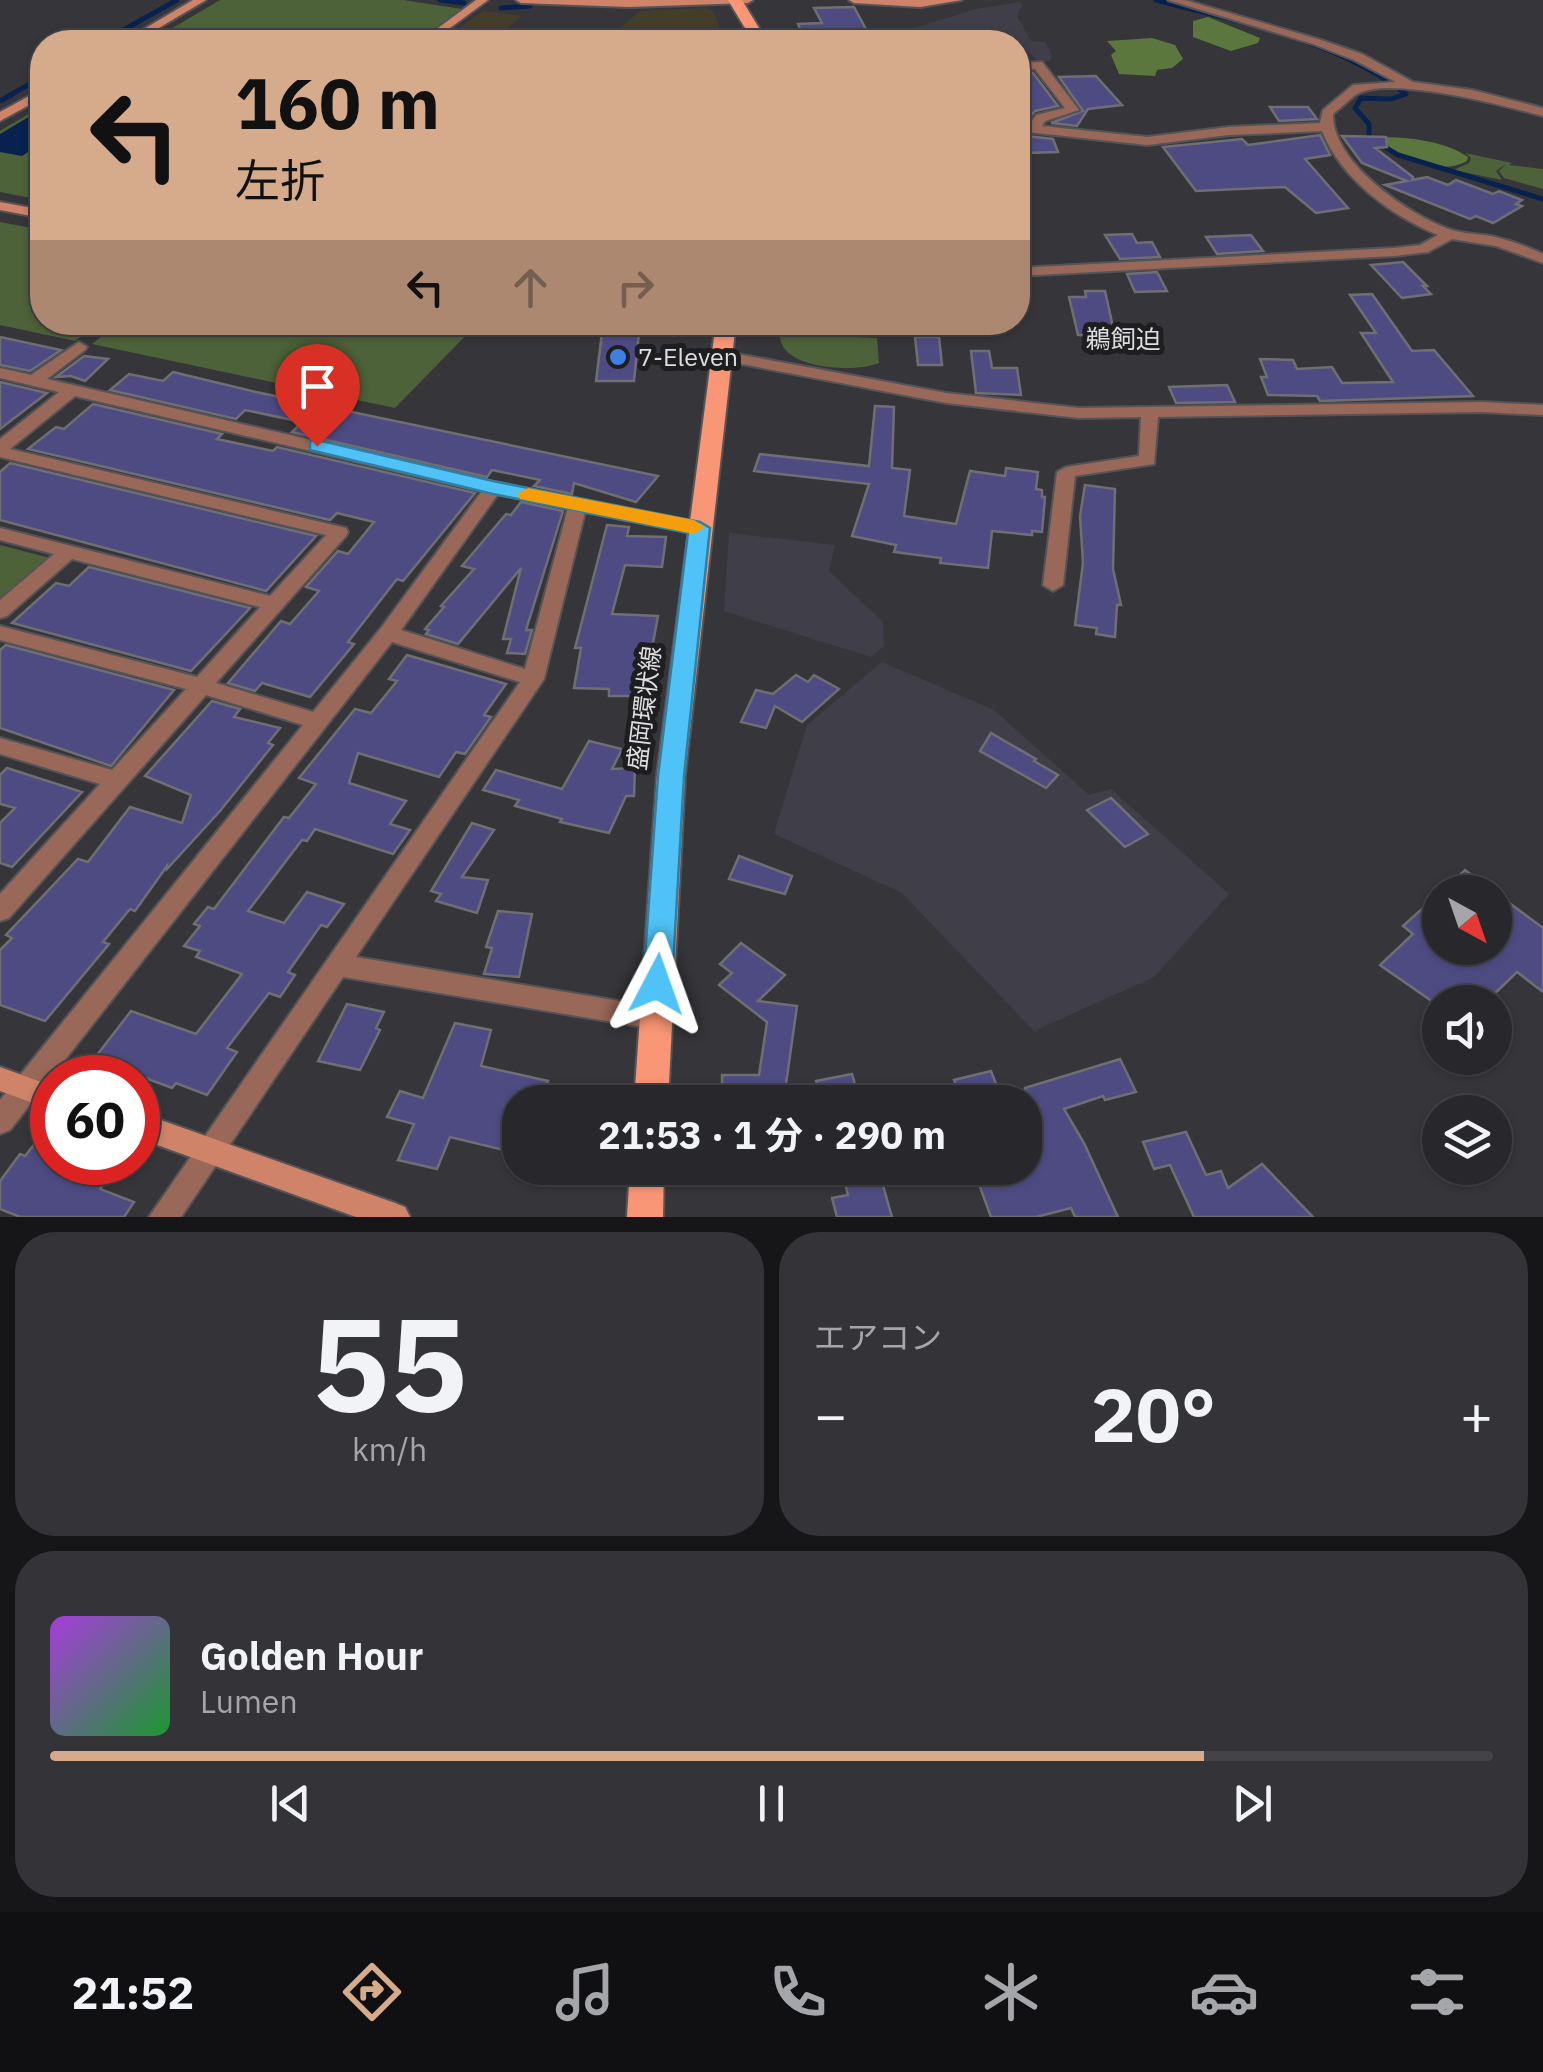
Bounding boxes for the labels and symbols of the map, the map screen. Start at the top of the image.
district label: 鵜飼迫 [1085,322,1161,355]
place label: 7-Eleven [638,340,738,373]
pin [275,344,360,447]
marker: 7-Eleven [607,346,629,368]
street label: 盛岡環状線 [620,644,667,772]
north arrow [1422,875,1512,965]
position arrow [605,932,709,1036]
speed limit sign: 60 [30,1055,160,1185]

